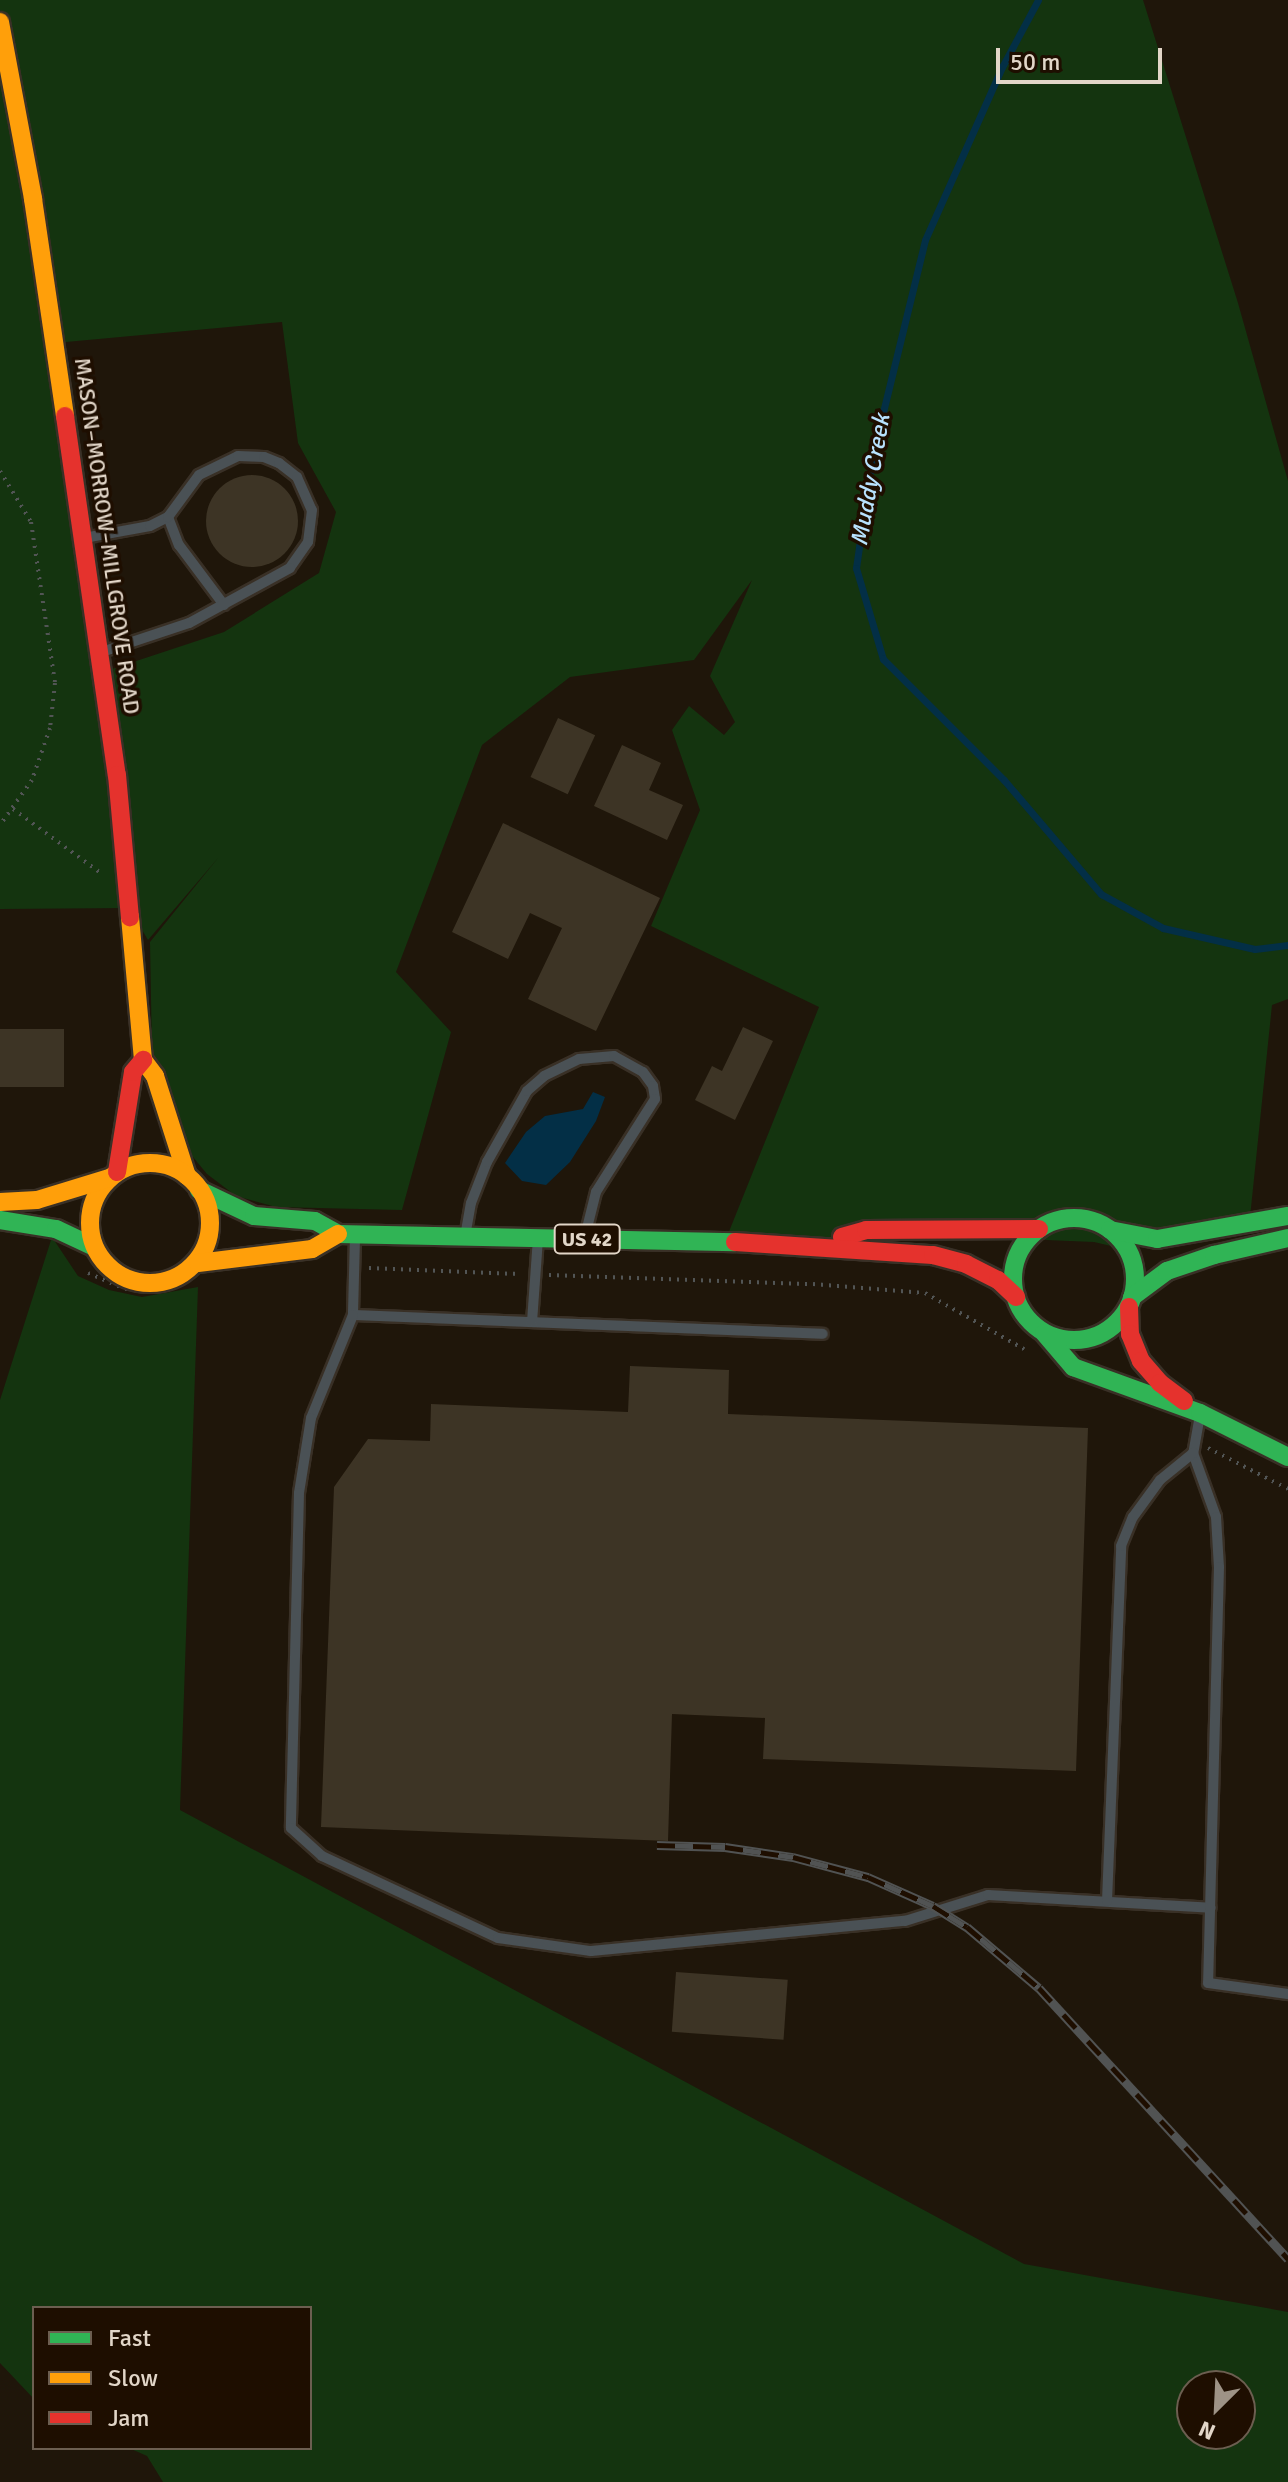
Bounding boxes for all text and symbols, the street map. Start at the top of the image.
scale bar [1000,32,1166,82]
text: 50 m [1010,47,1060,77]
street label: MASON–MORROW–MILLGROVE ROAD [69,356,145,716]
water label: Muddy Creek [845,412,897,548]
road number: US 42 [553,1223,621,1255]
legend [32,2306,312,2450]
text: Fast [108,2323,151,2353]
text: Slow [108,2363,158,2393]
north arrow [1176,2370,1256,2450]
text: Jam [108,2403,149,2433]
text: N [1194,2415,1219,2446]

